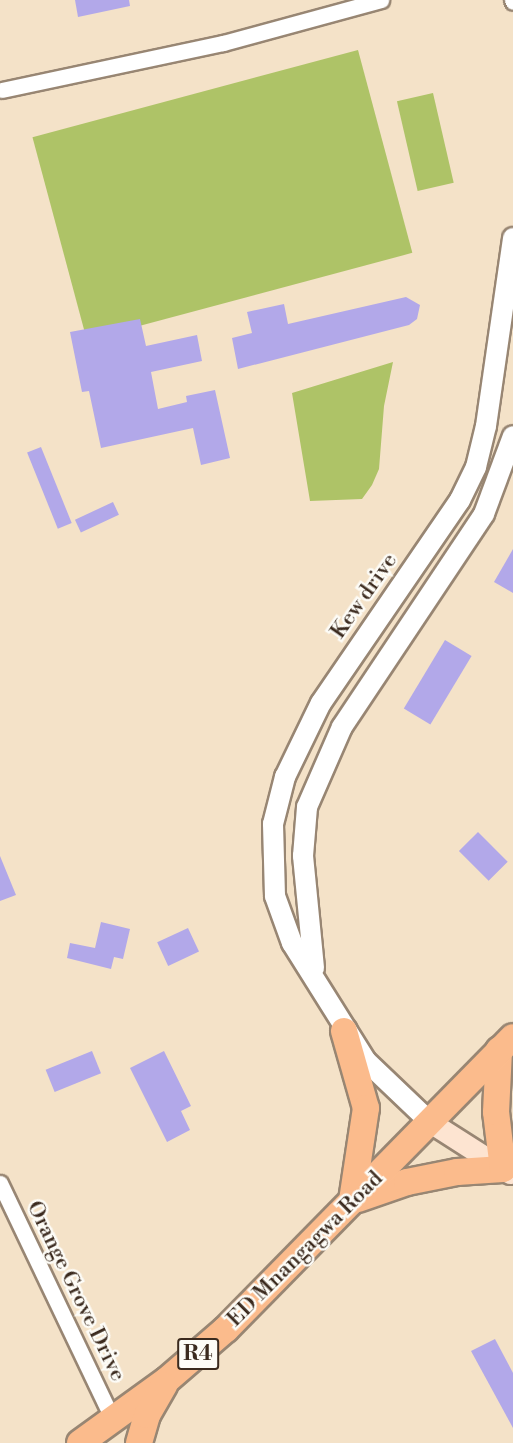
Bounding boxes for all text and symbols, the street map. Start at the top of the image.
street label: Kew drive [325,548,403,644]
street label: ED Mnangagwa Road [222,1166,388,1332]
street label: Orange Grove Drive [21,1197,131,1385]
road number: R4 [177,1336,219,1372]

